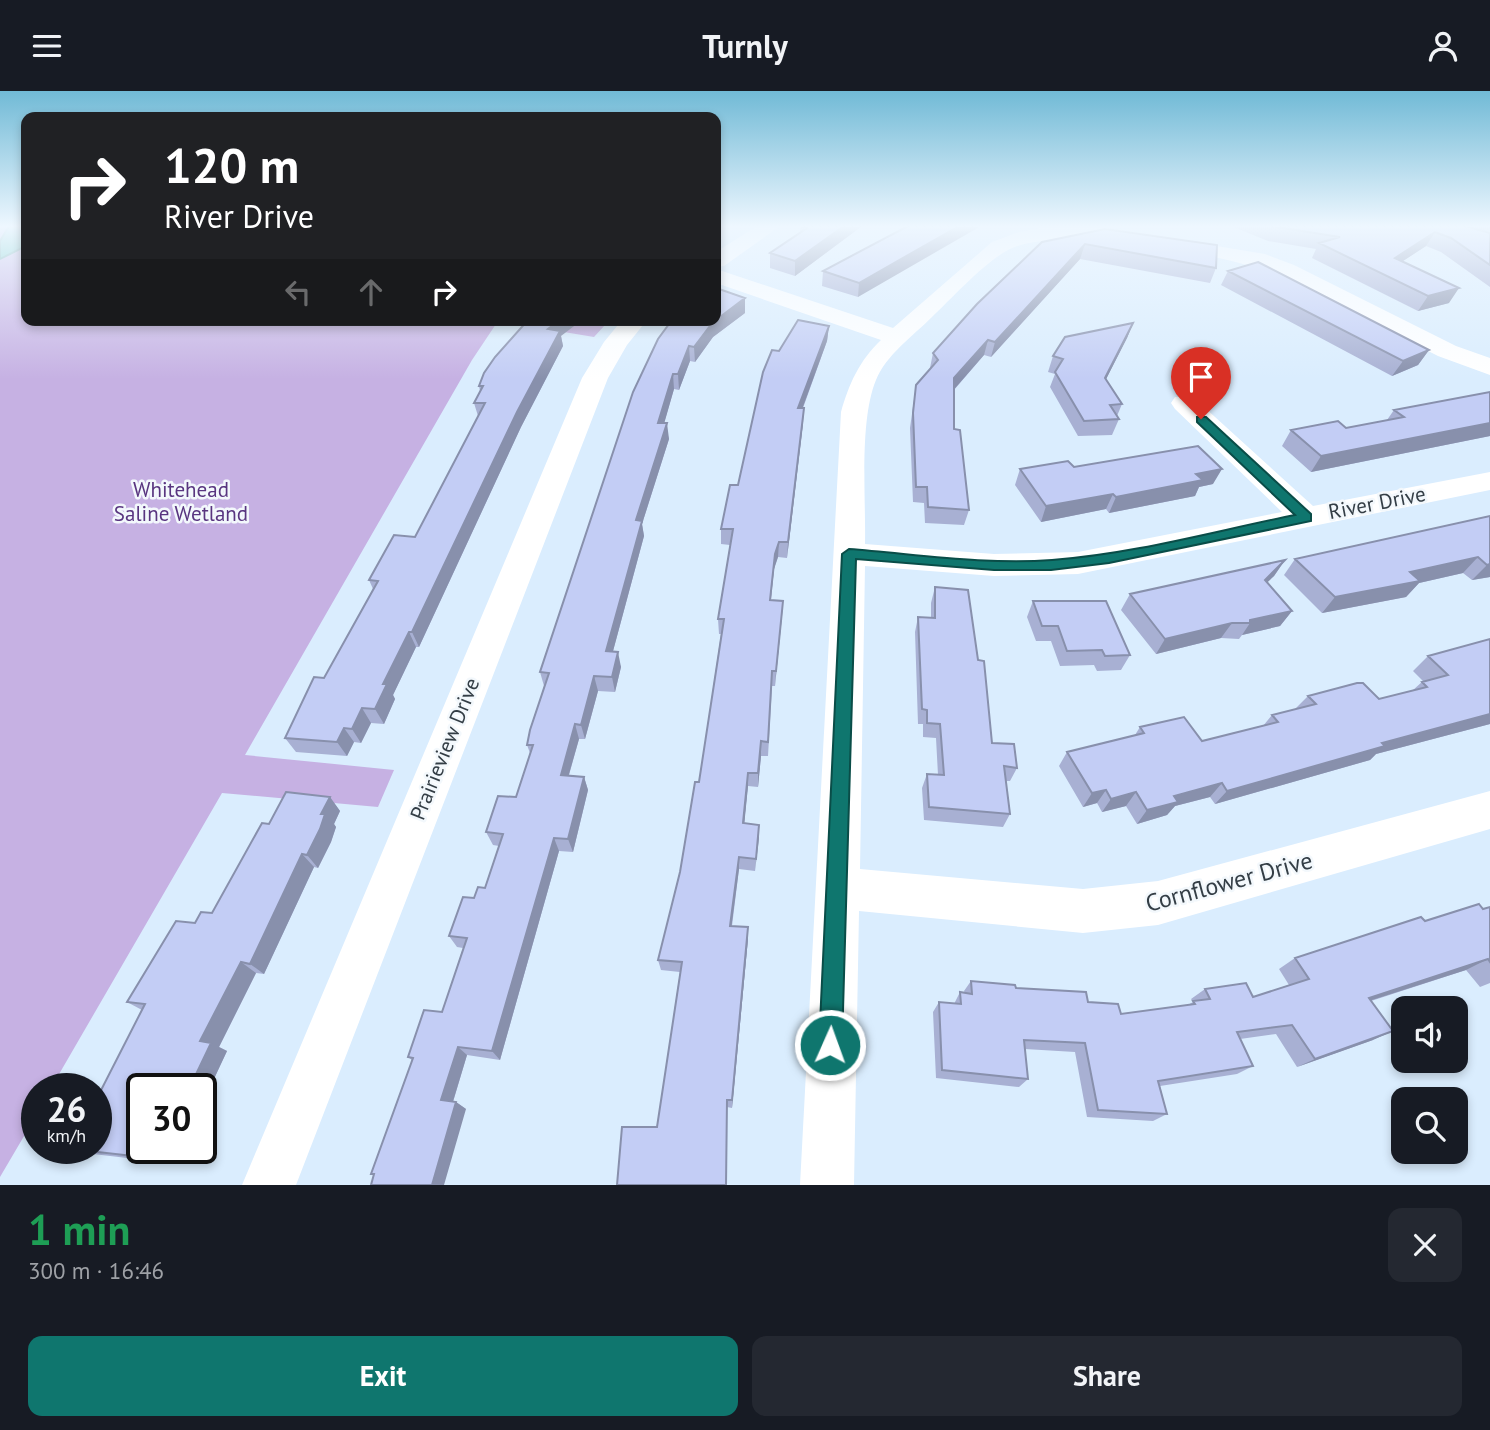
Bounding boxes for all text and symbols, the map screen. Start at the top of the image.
text: Turnly [702,25,788,67]
icon: menu [28,27,66,65]
icon: person [1424,27,1462,65]
text: 120 m [164,133,299,197]
icon: right [49,140,140,231]
text: River Drive [164,195,314,237]
icon: left [279,273,317,311]
icon: ahead [352,273,390,311]
icon: right [425,273,463,311]
pin [1171,347,1231,419]
icon: arrive [1182,358,1220,396]
park label: Whitehead Saline Wetland [114,476,248,527]
street label: River Drive [1326,480,1428,525]
street label: Prairieview Drive [404,674,485,824]
street label: Cornflower Drive [1142,844,1316,919]
map controls [1391,996,1468,1164]
button: sound [1391,996,1468,1073]
position arrow [793,1008,867,1082]
speed limit sign: 30 [126,1073,217,1164]
text: 26 [47,1086,86,1132]
button: search [1391,1087,1468,1164]
text: km/h [47,1124,86,1147]
text: 1 min [28,1202,130,1257]
button: close [1388,1208,1462,1282]
text: 300 m · 16:46 [28,1256,164,1285]
button: Exit [28,1336,738,1416]
button: Share [752,1336,1462,1416]

